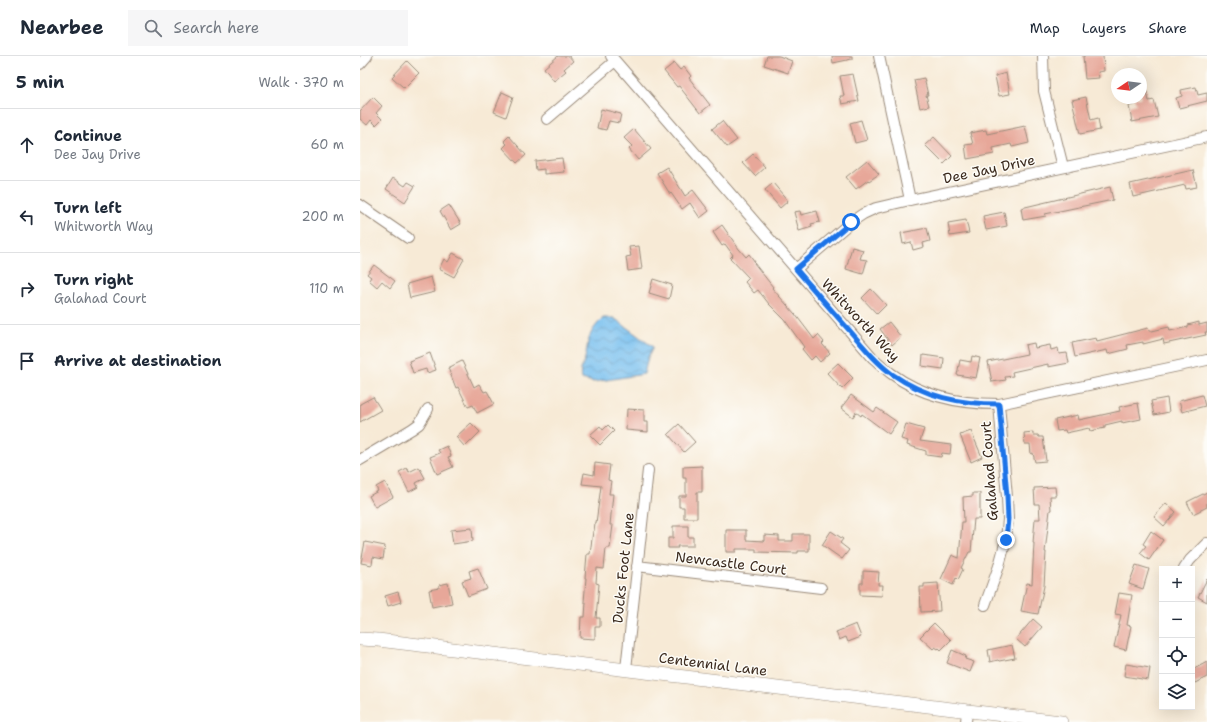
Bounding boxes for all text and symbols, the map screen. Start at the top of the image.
search box [128,10,408,46]
text: Nearbee [20,15,104,40]
icon: search [142,17,164,39]
text: Search here [174,18,259,38]
text: Map [1030,19,1060,37]
text: Layers [1082,19,1126,37]
text: Share [1148,19,1187,37]
north arrow [1111,68,1147,104]
text: 5 min [16,71,64,93]
text: Walk · 370 m [259,74,344,91]
text: Continue [54,126,122,146]
icon: ahead [16,134,38,156]
text: 60 m [311,136,344,153]
text: Dee Jay Drive [54,146,141,163]
street label: Dee Jay Drive [941,150,1037,188]
text: Turn left [54,198,122,218]
icon: left [16,206,38,228]
text: 200 m [302,208,344,225]
route start [842,213,860,231]
text: Whitworth Way [54,218,153,235]
text: Turn right [54,270,134,290]
street label: Whitworth Way [818,275,904,365]
icon: right [16,278,38,300]
text: 110 m [309,280,344,297]
text: Galahad Court [54,290,147,307]
icon: arrive [16,350,38,372]
text: Arrive at destination [54,351,222,371]
street label: Galahad Court [977,421,1001,521]
street label: Ducks Foot Lane [608,512,638,624]
route end [997,531,1015,549]
street label: Newcastle Court [674,547,788,579]
map controls [1159,566,1195,710]
button: + [1159,566,1195,602]
button: − [1159,602,1195,638]
button: locate [1159,638,1195,674]
street label: Centennial Lane [658,648,768,680]
button: layers [1159,674,1195,710]

